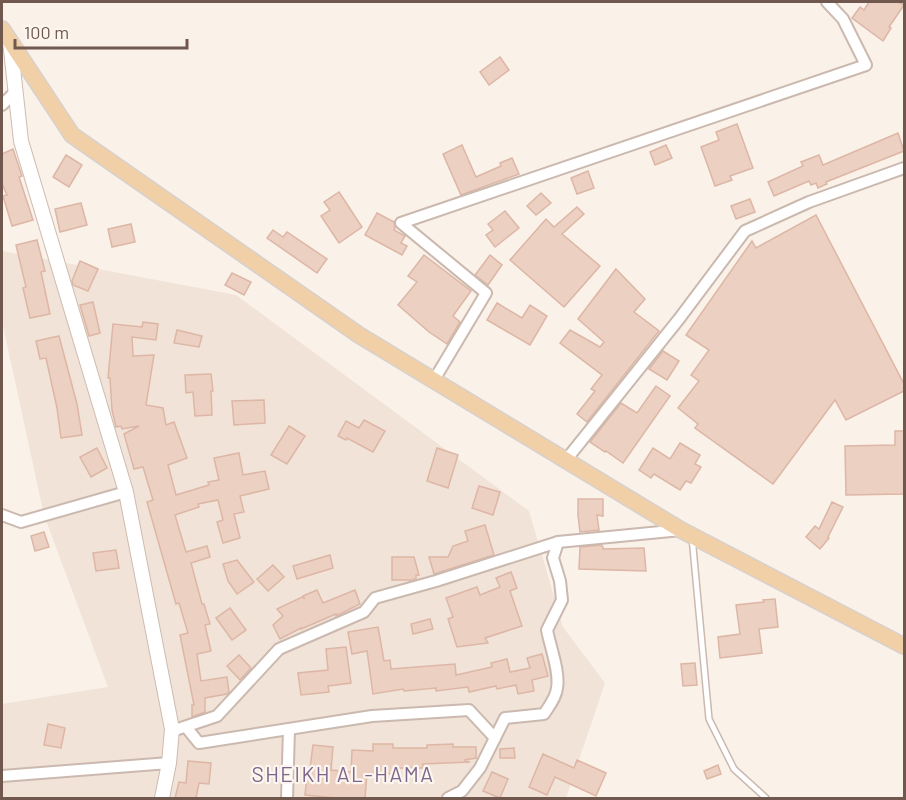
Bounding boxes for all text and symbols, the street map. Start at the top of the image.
scale bar [15,12,188,50]
text: 100 m [24,21,69,43]
district label: SHEIKH AL-HAMA [251,761,435,786]

